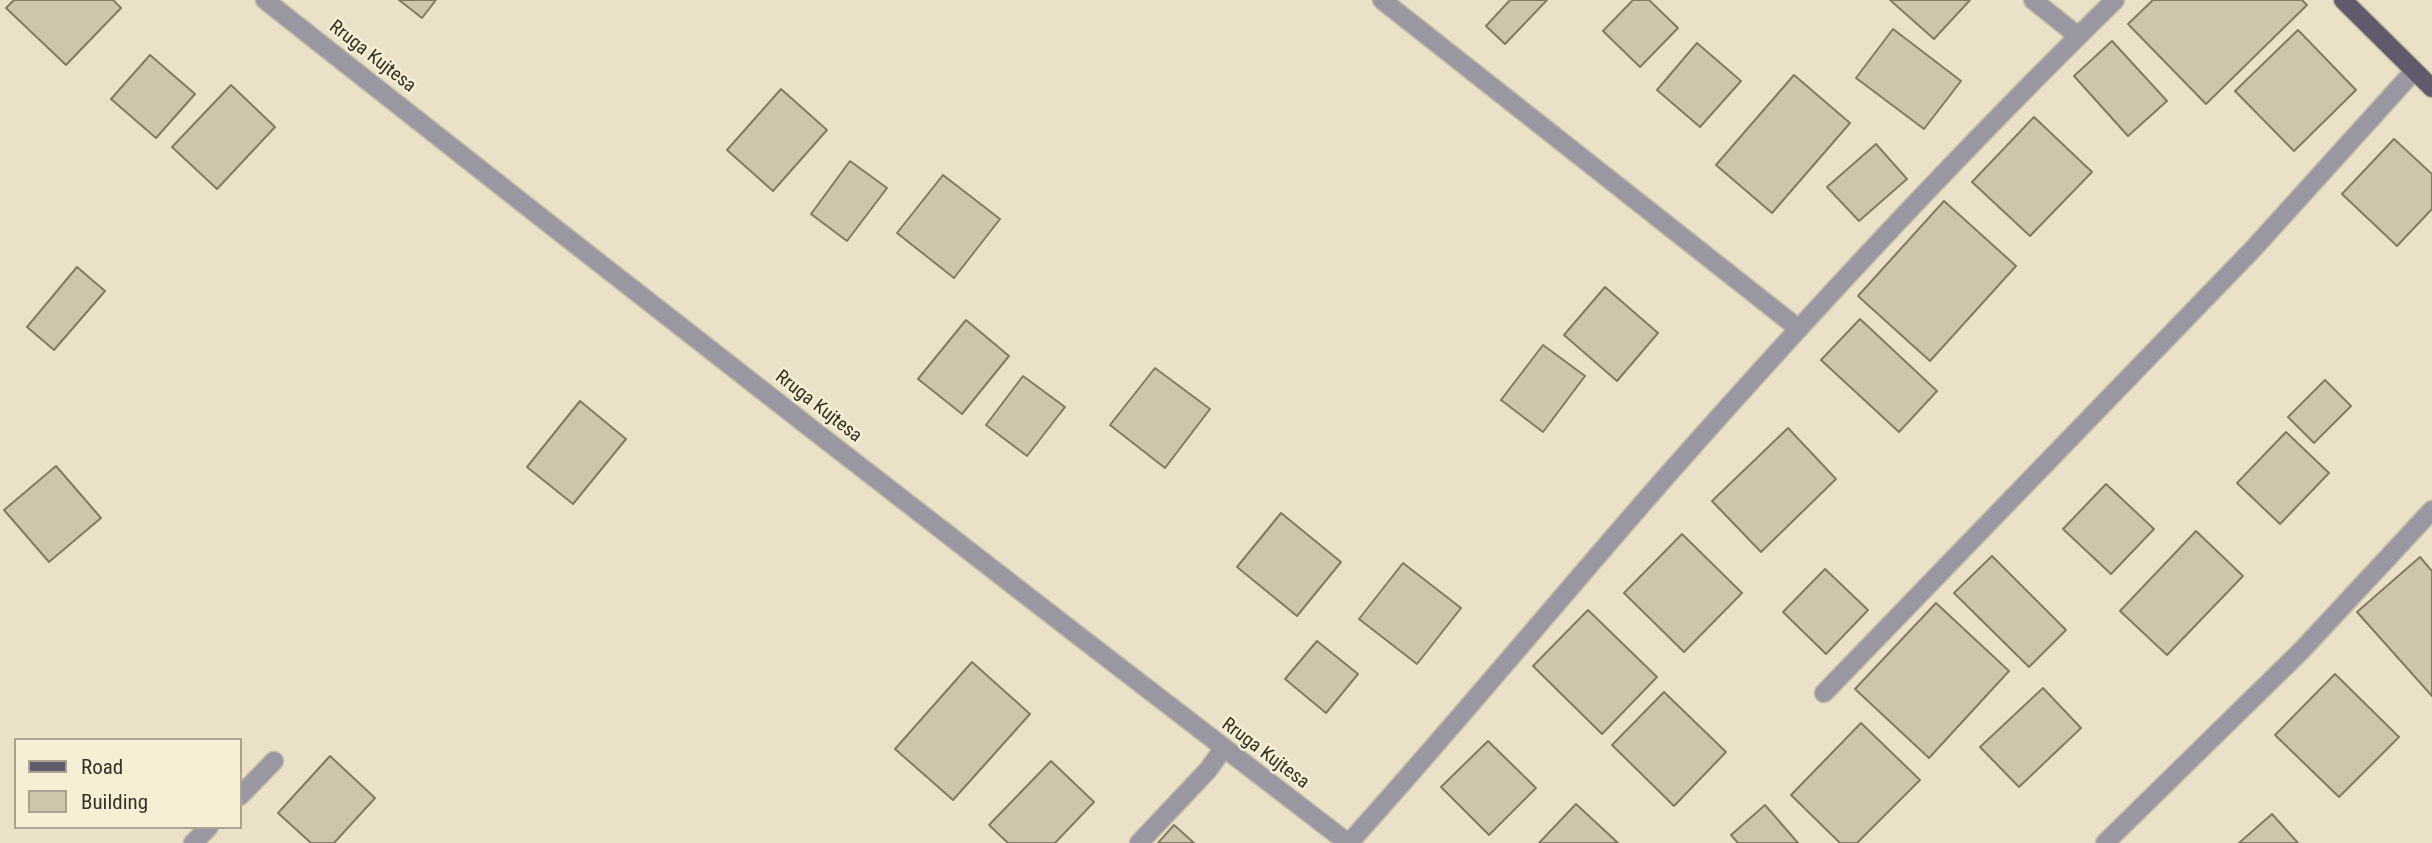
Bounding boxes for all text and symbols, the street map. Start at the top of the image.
street label: Rruga Kujtesa [324,16,420,98]
street label: Rruga Kujtesa [770,366,866,448]
street label: Rruga Kujtesa [1217,714,1313,794]
legend [14,738,242,829]
text: Road [81,755,123,779]
text: Building [81,790,148,814]

